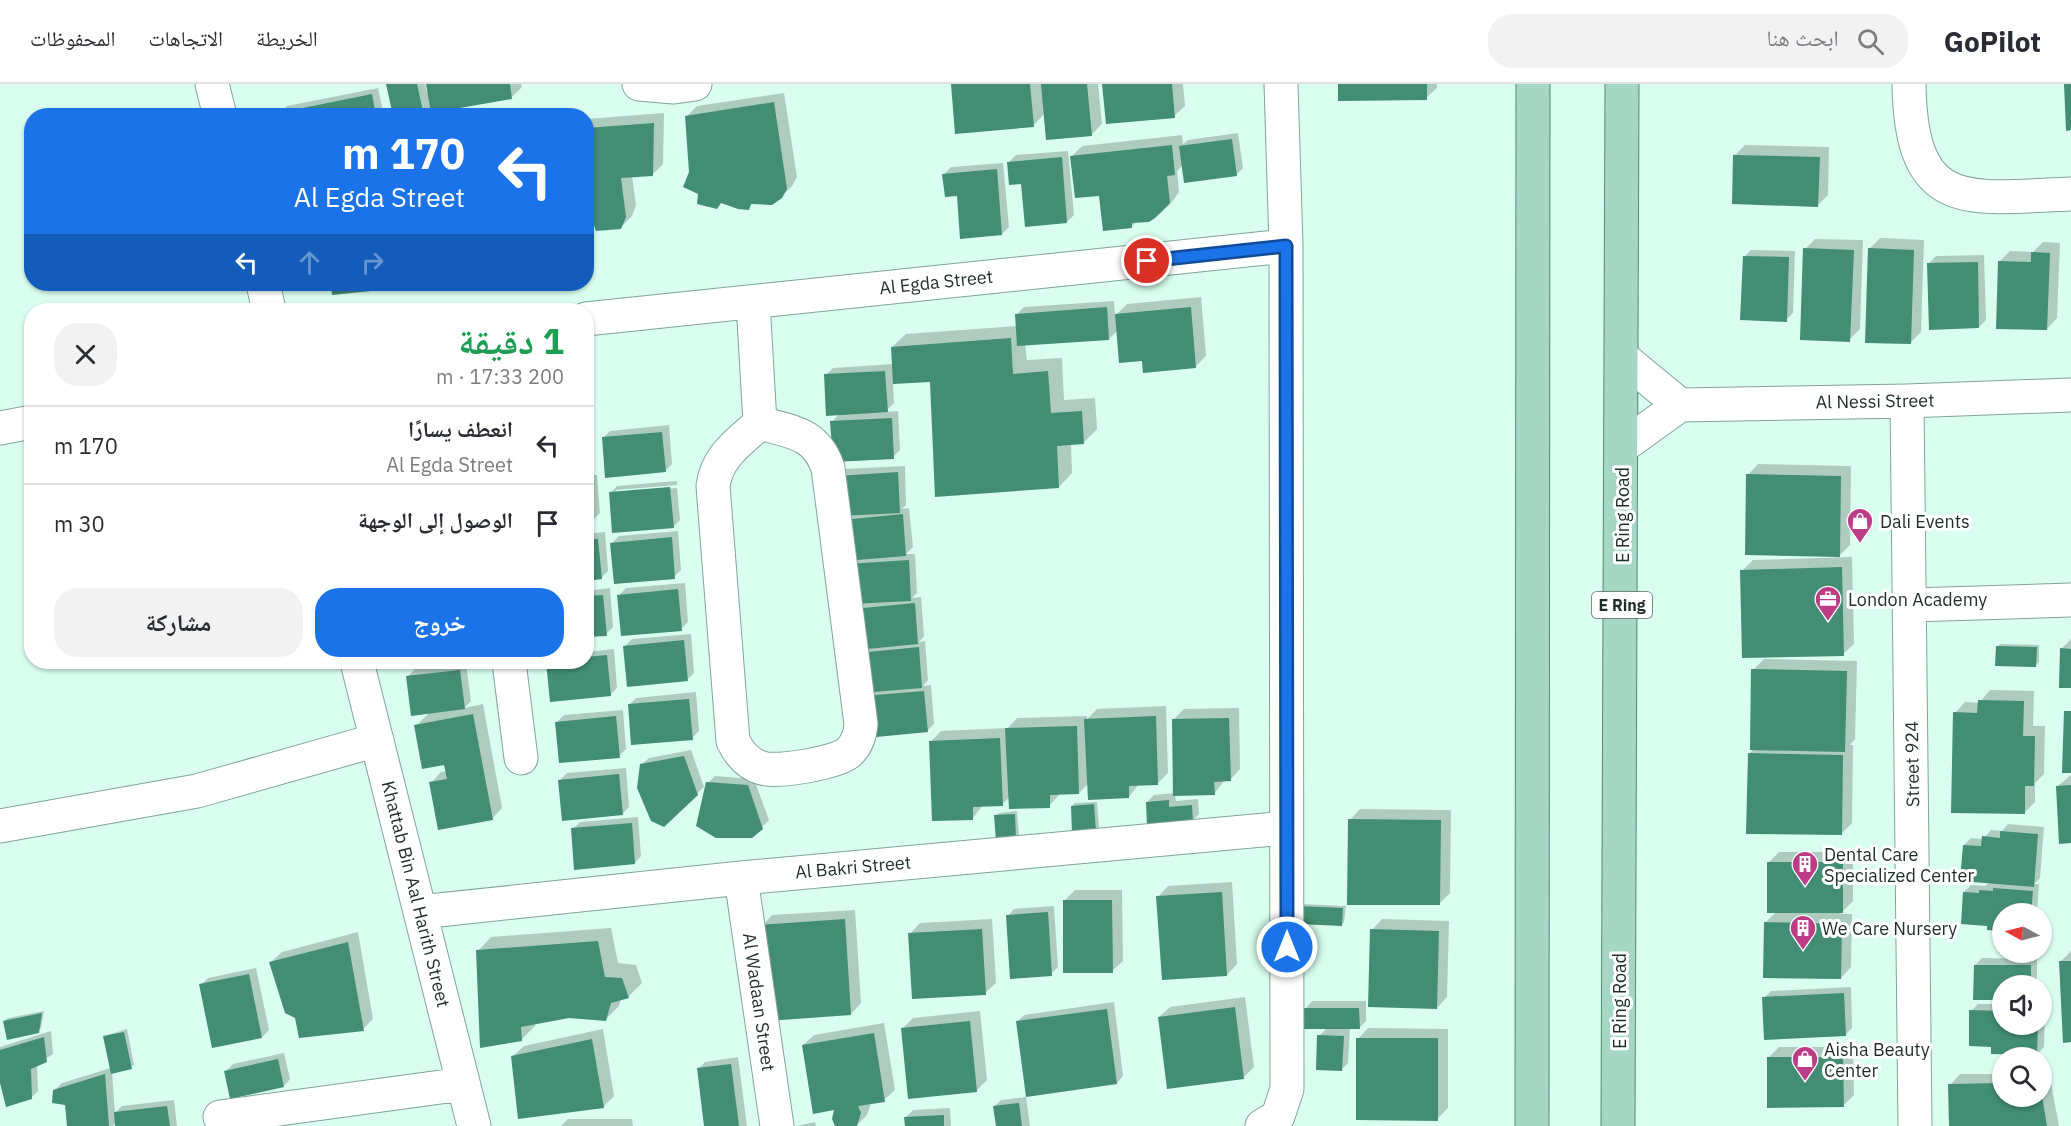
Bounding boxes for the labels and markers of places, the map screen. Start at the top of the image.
pin [1121,235,1172,286]
shop icon: Dali Events [1845,506,1875,544]
place label: Dali Events [1880,510,1970,533]
office icon: London Academy [1813,584,1843,622]
place label: London Academy [1848,588,1987,611]
place label: Dental Care Specialized Center [1824,843,1974,887]
building icon: Dental Care Specialized Center [1790,849,1820,887]
building icon: We Care Nursery [1788,913,1818,951]
place label: We Care Nursery [1822,917,1957,940]
place label: Aisha Beauty Center [1824,1038,1930,1082]
shop icon: Aisha Beauty Center [1790,1044,1820,1082]

